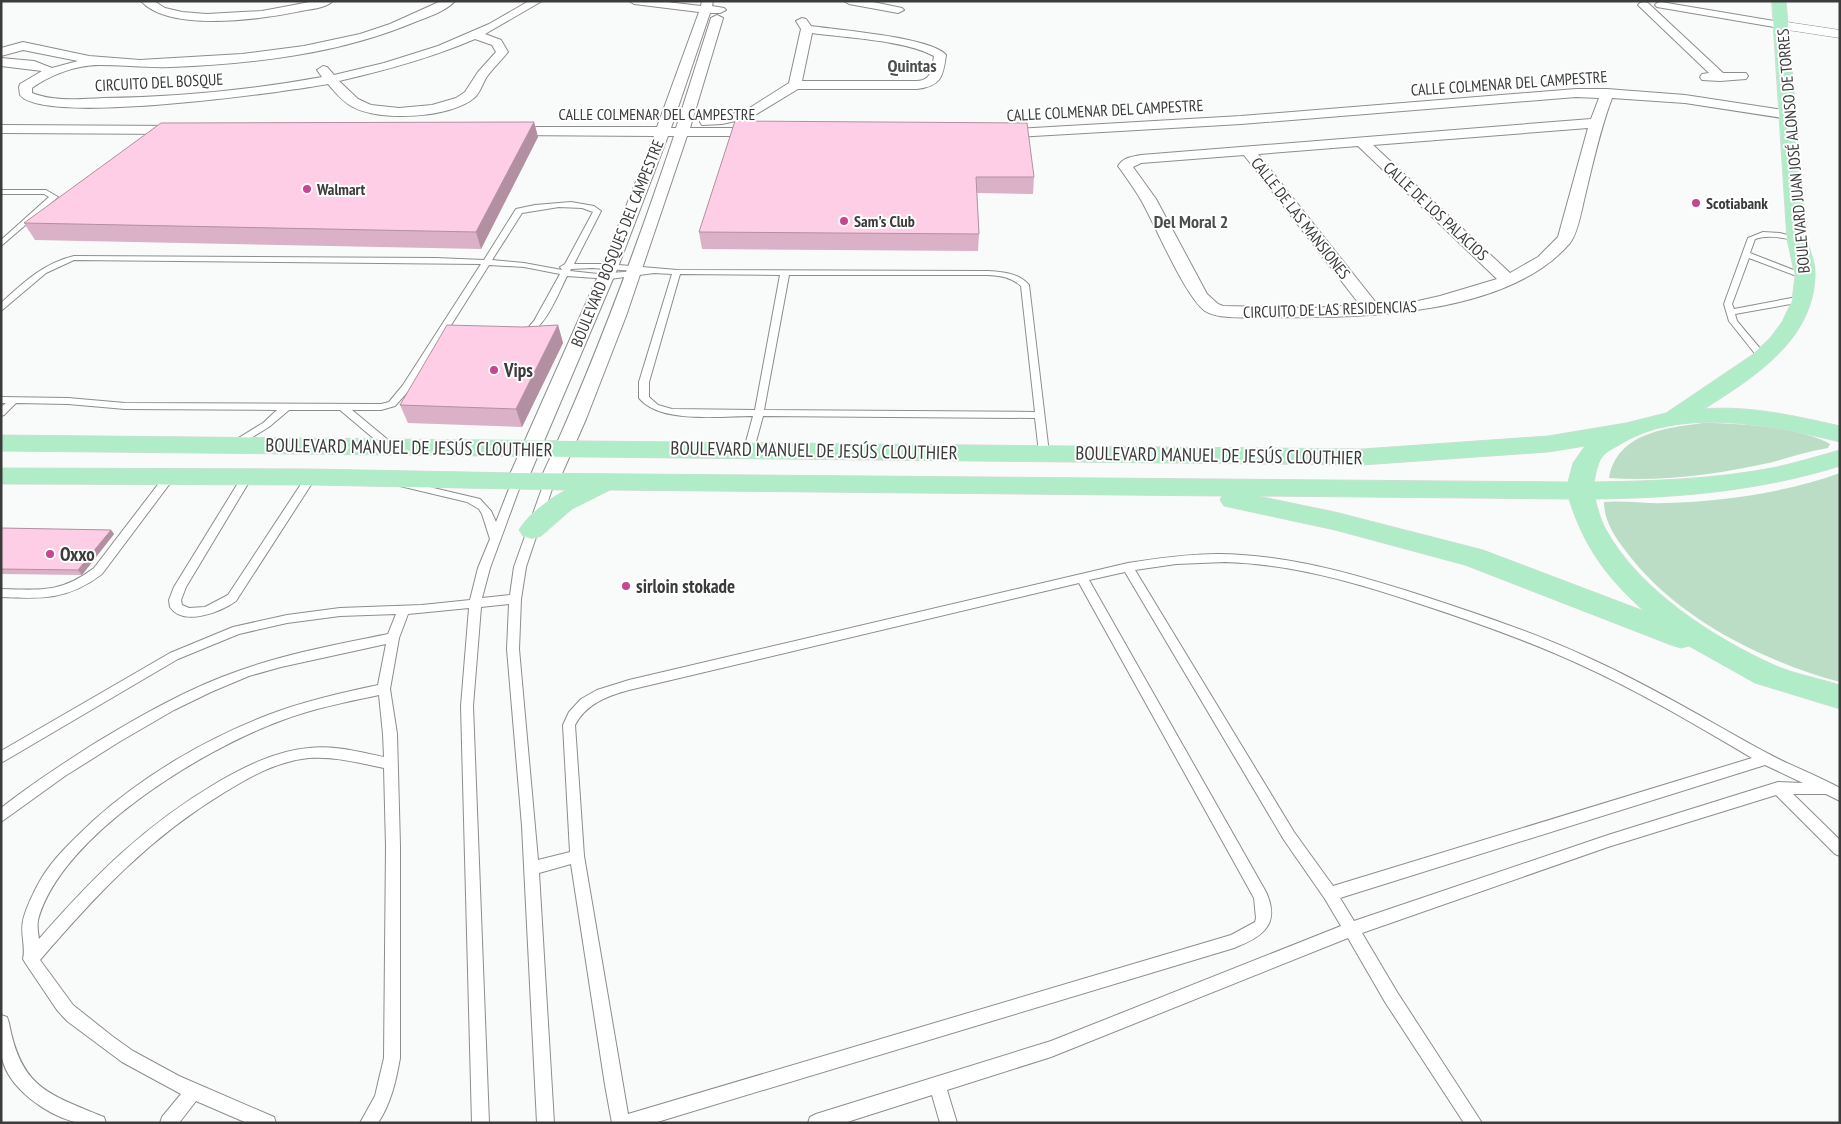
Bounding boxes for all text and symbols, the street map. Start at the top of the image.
street label: BOULEVARD JUAN JOSÉ ALONSO DE TORRES [1772,28,1814,274]
district label: Quintas [887,54,937,77]
street label: CALLE COLMENAR DEL CAMPESTRE [1410,66,1608,100]
street label: CIRCUITO DEL BOSQUE [94,69,224,95]
street label: CALLE COLMENAR DEL CAMPESTRE [1006,95,1204,125]
street label: CALLE COLMENAR DEL CAMPESTRE [559,104,756,124]
street label: BOULEVARD BOSQUES DEL CAMPESTRE [566,136,668,349]
street label: CALLE DE LAS MANSIONES [1247,153,1355,283]
street label: CALLE DE LOS PALACIOS [1379,157,1493,265]
place label: Walmart [316,179,366,199]
marker: Walmart [301,183,313,195]
place label: Scotiabank [1706,193,1768,213]
marker: Scotiabank [1690,197,1702,209]
district label: Del Moral 2 [1154,210,1228,233]
place label: Sam's Club [854,211,915,231]
marker: Sam's Club [838,215,850,227]
street label: CIRCUITO DE LAS RESIDENCIAS [1243,296,1417,322]
place label: Vips [503,358,533,382]
marker: Vips [488,364,500,376]
street label: BOULEVARD MANUEL DE JESÚS CLOUTHIER [265,432,553,462]
street label: BOULEVARD MANUEL DE JESÚS CLOUTHIER [670,435,958,465]
street label: BOULEVARD MANUEL DE JESÚS CLOUTHIER [1075,440,1363,470]
place label: Oxxo [60,542,95,566]
marker: Oxxo [44,548,56,560]
place label: sirloin stokade [636,574,735,598]
marker: sirloin stokade [620,580,632,592]

